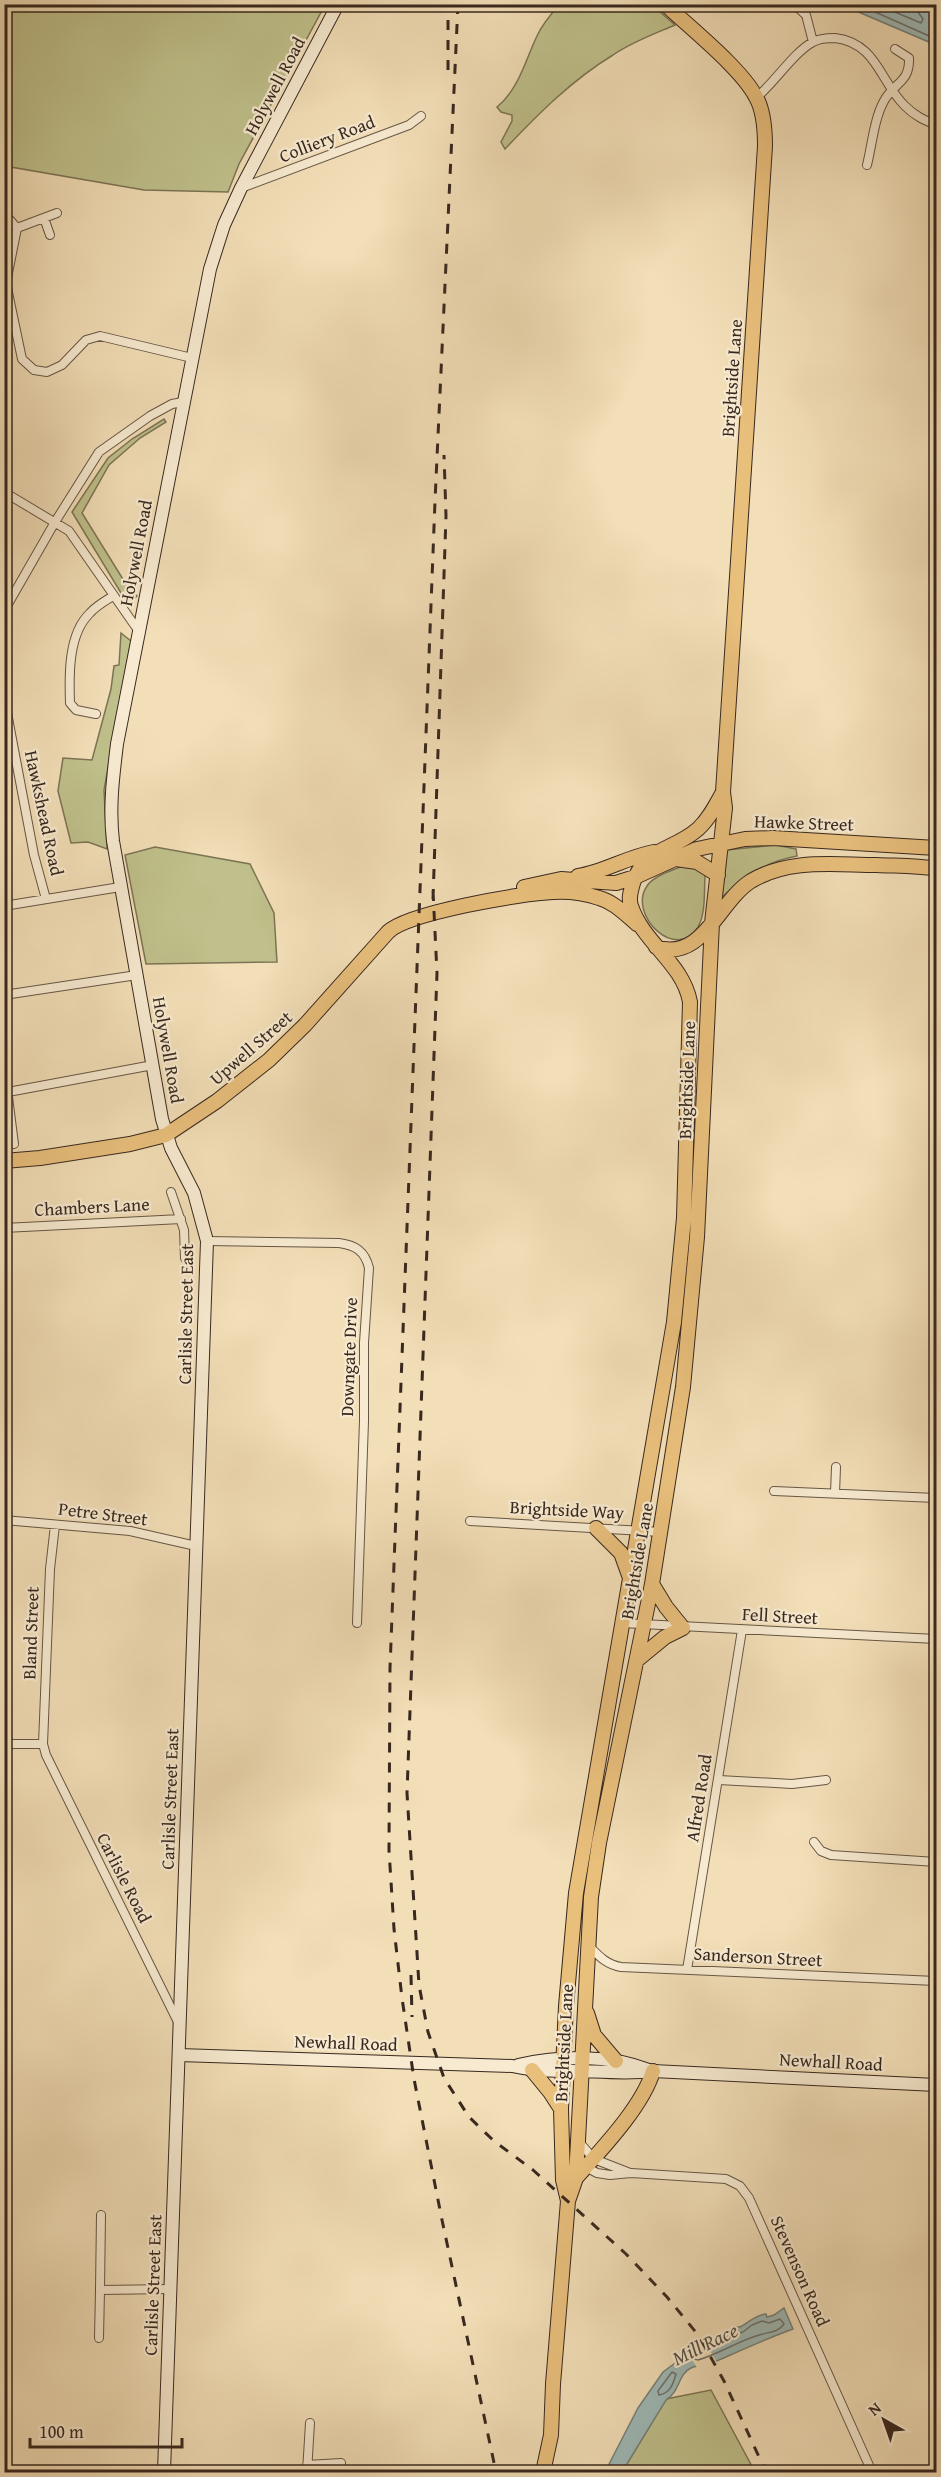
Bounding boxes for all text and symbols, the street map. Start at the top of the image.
street label: Holywell Road [237,32,312,140]
street label: Colliery Road [275,108,379,169]
street label: Brightside Lane [714,318,749,438]
street label: Holywell Road [112,497,159,608]
street label: Hawkshead Road [18,748,71,878]
street label: Hawke Street [754,807,855,838]
street label: Holywell Road [146,995,191,1106]
street label: Upwell Street [203,1004,299,1091]
street label: Brightside Lane [671,1020,702,1139]
street label: Chambers Lane [34,1190,150,1223]
street label: Carlisle Street East [171,1243,200,1385]
street label: Downgate Drive [333,1297,364,1417]
street label: Brightside Way [509,1493,625,1526]
street label: Petre Street [57,1495,150,1532]
street label: Brightside Lane [613,1500,660,1621]
street label: Bland Street [15,1585,46,1680]
street label: Fell Street [741,1600,819,1631]
street label: Carlisle Street East [154,1727,185,1870]
street label: Alfred Road [678,1752,719,1844]
street label: Carlisle Road [90,1828,159,1928]
street label: Sanderson Street [693,1940,824,1973]
street label: Brightside Lane [547,1983,580,2103]
street label: Newhall Road [294,2027,399,2058]
street label: Newhall Road [779,2045,884,2078]
street label: Stevenson Road [764,2211,837,2331]
street label: Carlisle Street East [137,2213,168,2356]
water label: Mill Race [667,2315,743,2372]
north arrow [854,2390,914,2450]
text: N [863,2396,886,2421]
scale bar [30,2411,182,2449]
text: 100 m [39,2418,84,2445]

